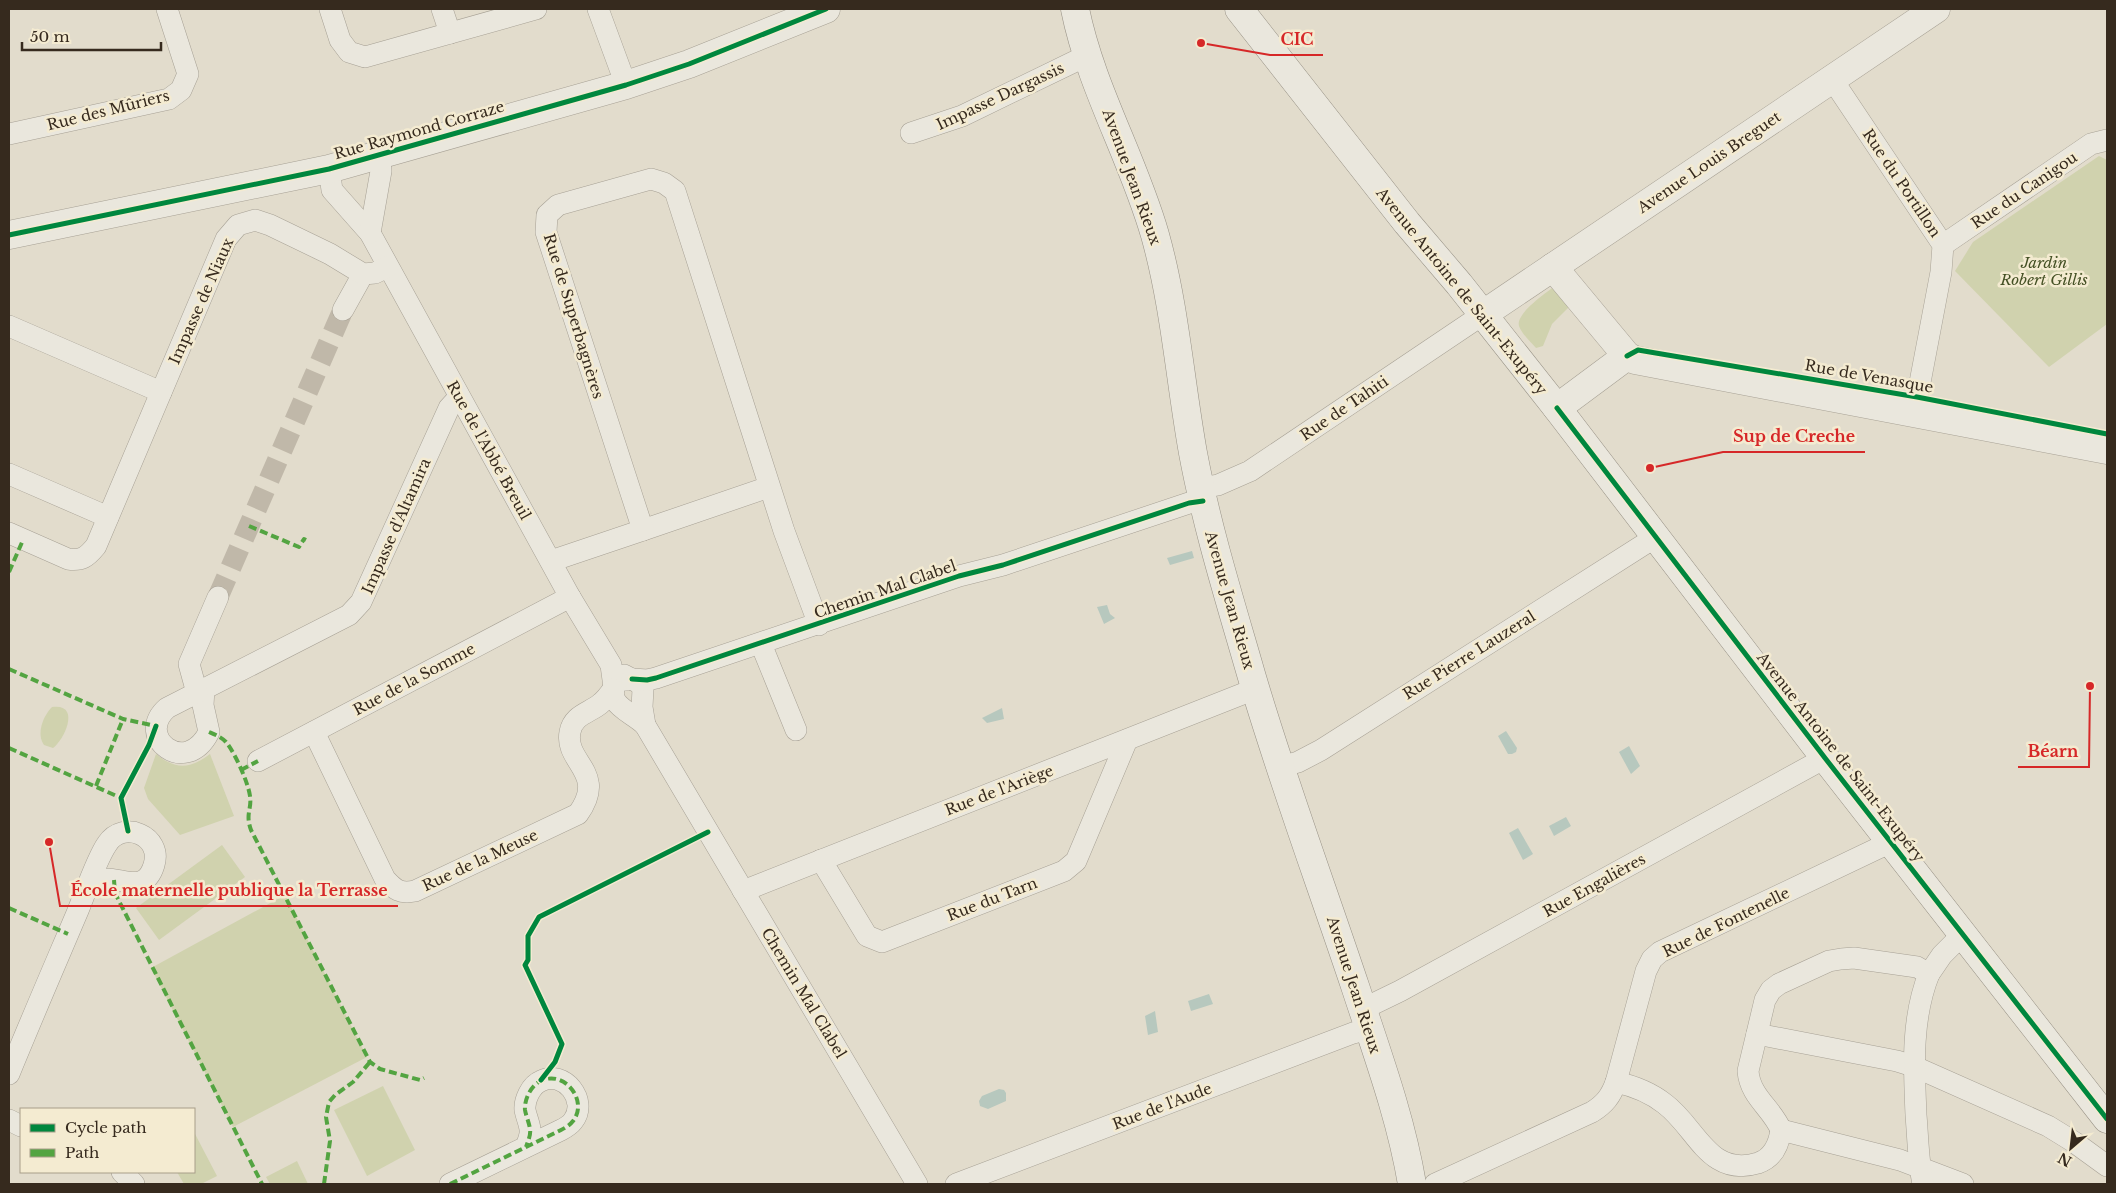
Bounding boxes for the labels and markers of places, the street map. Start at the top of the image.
callout: CIC [1270,24,1323,55]
callout: Sup de Creche [1723,421,1865,452]
callout: Béarn [2018,736,2089,767]
callout: École maternelle publique la Terrasse [60,875,398,906]

